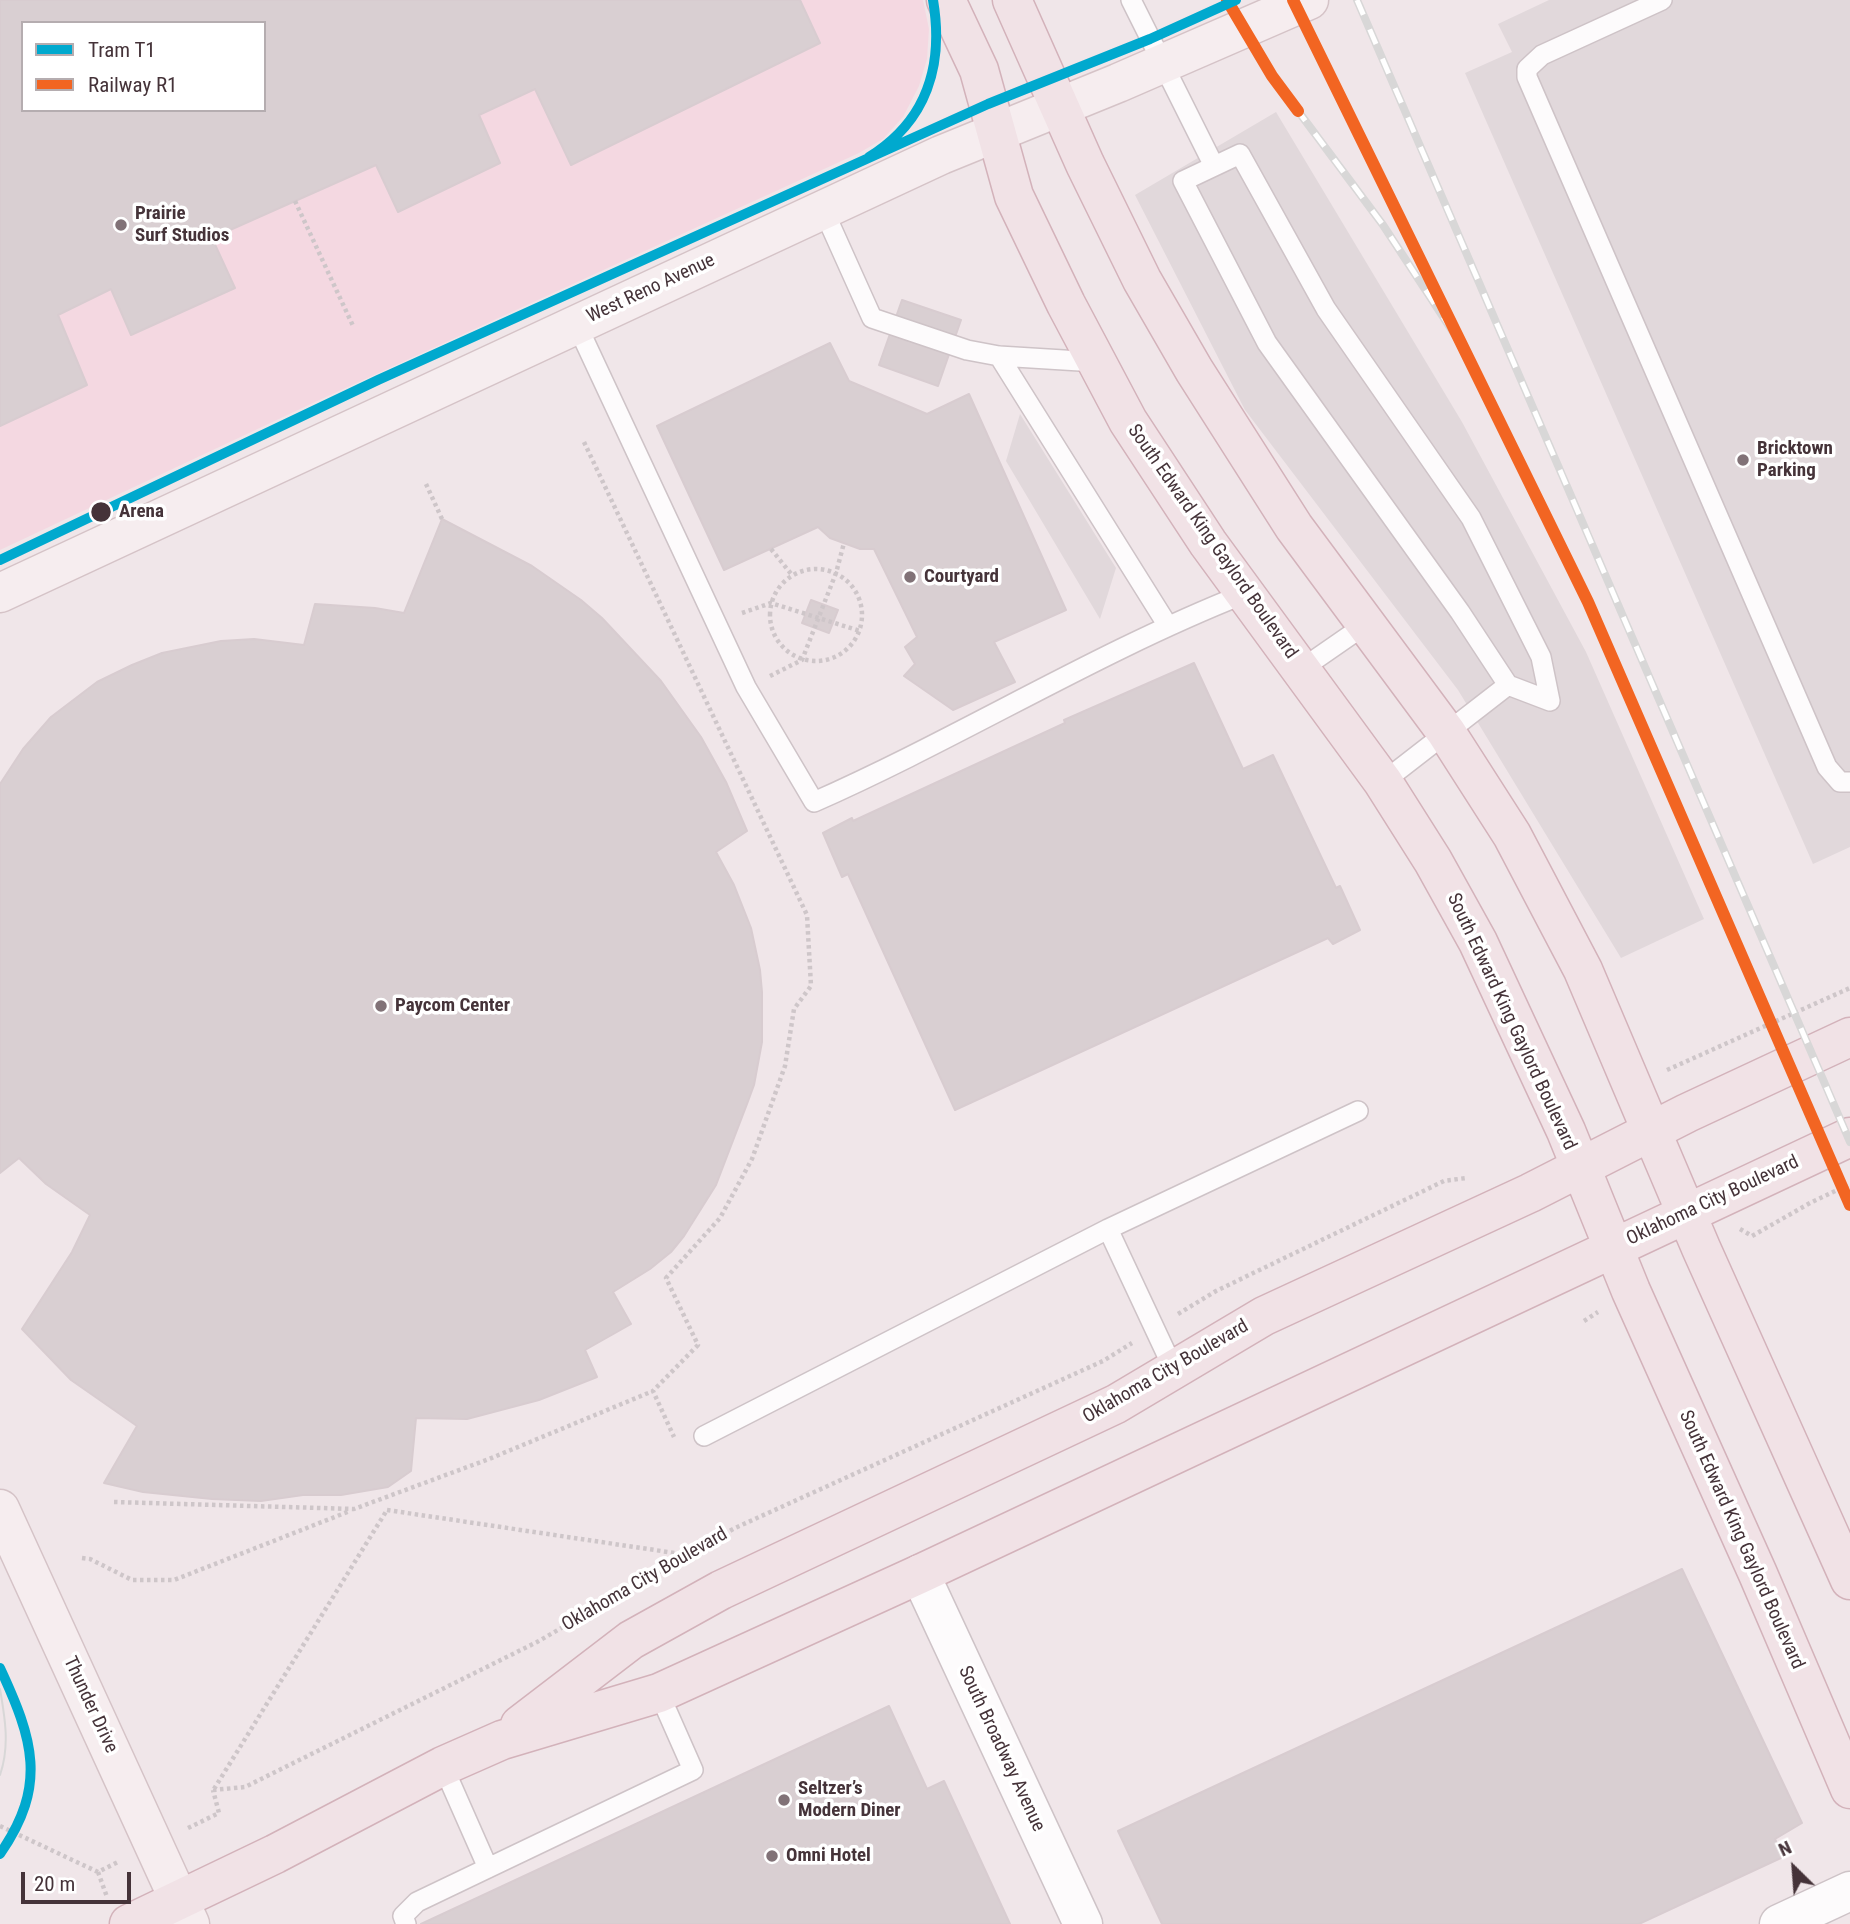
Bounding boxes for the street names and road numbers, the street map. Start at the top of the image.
street label: West Reno Avenue [583,249,719,329]
street label: South Edward King Gaylord Boulevard [1122,420,1302,664]
street label: South Edward King Gaylord Boulevard [1441,890,1581,1154]
street label: Oklahoma City Boulevard [1623,1151,1803,1251]
street label: Oklahoma City Boulevard [1079,1315,1253,1429]
street label: South Edward King Gaylord Boulevard [1674,1407,1808,1673]
street label: Oklahoma City Boulevard [558,1523,732,1637]
street label: Thunder Drive [58,1653,122,1757]
street label: South Broadway Avenue [953,1663,1049,1835]

